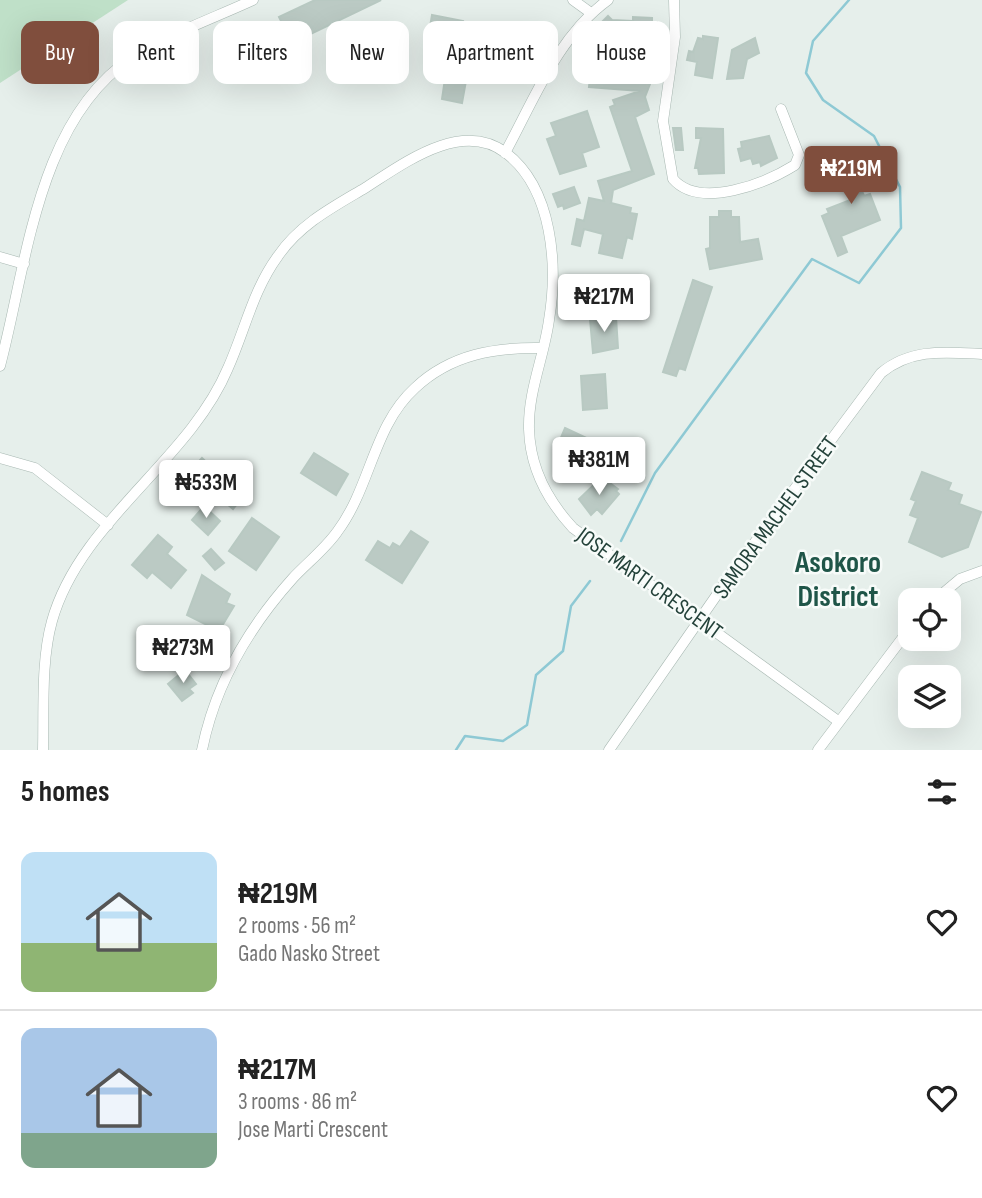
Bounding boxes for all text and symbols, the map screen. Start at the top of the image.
chip: Buy [21,21,99,84]
chip: Rent [113,21,199,84]
chip: Filters [213,21,312,84]
chip: New [326,21,409,84]
chip: Apartment [423,21,558,84]
chip: House [572,21,670,84]
pin: ₦219M [802,146,900,206]
text: ₦219M [820,155,882,183]
pin: ₦217M [555,274,653,334]
text: ₦217M [574,283,634,311]
street label: SAMORA MACHEL STREET [707,431,844,604]
pin: ₦381M [550,438,648,497]
text: ₦381M [568,446,630,474]
pin: ₦533M [157,461,255,520]
text: ₦533M [175,469,237,497]
street label: JOSE MARTI CRESCENT [570,521,728,646]
district label: Asokoro District [794,545,881,615]
map controls [898,588,961,728]
button: locate [898,588,961,651]
pin: ₦273M [134,626,232,685]
text: ₦273M [152,634,214,662]
button: layers [898,665,961,728]
icon: filters [923,773,961,811]
text: 5 homes [21,774,110,810]
text: ₦219M [238,876,318,912]
icon: home [77,880,161,964]
icon: heart [923,903,961,941]
text: 2 rooms · 56 m² [238,912,356,940]
text: Gado Nasko Street [238,940,380,968]
text: ₦217M [238,1052,316,1088]
icon: home [77,1056,161,1140]
icon: heart [923,1079,961,1117]
text: 3 rooms · 86 m² [238,1088,357,1116]
text: Jose Marti Crescent [238,1116,388,1144]

